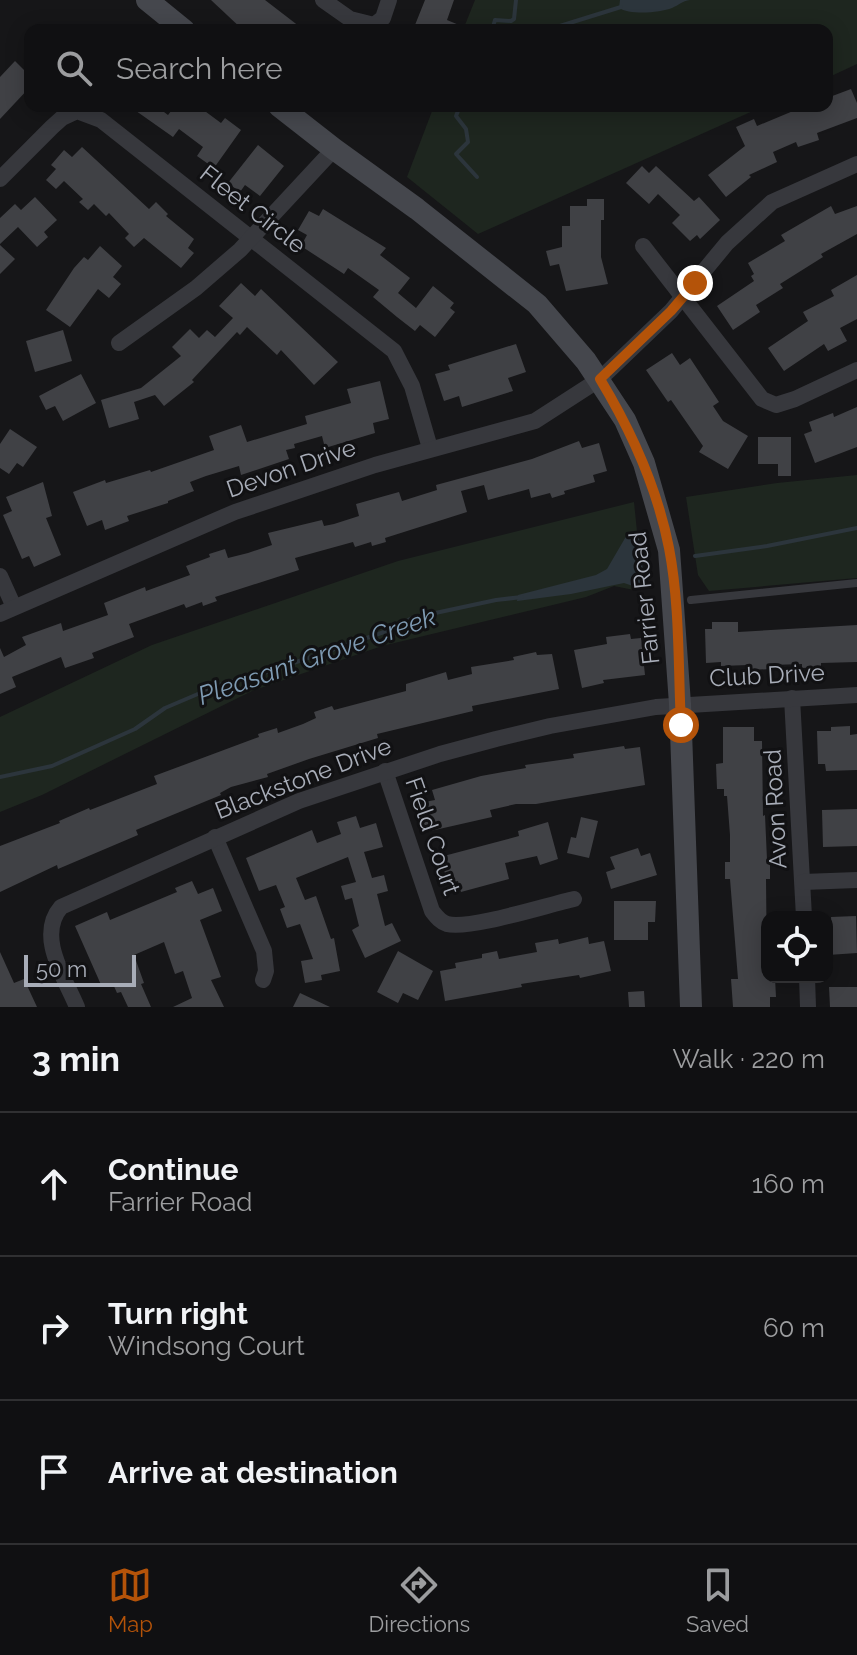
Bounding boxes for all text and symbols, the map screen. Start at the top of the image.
search box [24,24,833,112]
icon: search [52,46,96,90]
text: Search here [116,51,283,86]
street label: Fleet Circle [194,159,312,259]
route end [677,265,713,301]
street label: Devon Drive [222,432,360,504]
street label: Farrier Road [623,530,665,666]
water label: Pleasant Grove Creek [194,601,440,711]
street label: Club Drive [709,657,825,693]
route start [663,707,699,743]
street label: Blackstone Drive [211,731,395,825]
street label: Avon Road [757,748,793,870]
street label: Field Court [399,773,467,899]
map controls [761,911,833,983]
button: locate [761,911,833,983]
scale bar [24,951,136,987]
text: 50 m [36,956,87,982]
text: 3 min [32,1039,120,1079]
text: Walk · 220 m [672,1044,825,1074]
text: Continue [108,1152,239,1187]
icon: ahead [32,1162,76,1206]
text: 160 m [752,1169,825,1199]
text: Farrier Road [108,1187,252,1217]
text: Turn right [108,1296,248,1331]
icon: right [32,1306,76,1350]
text: 60 m [763,1313,825,1343]
text: Windsong Court [108,1331,305,1361]
icon: arrive [32,1450,76,1494]
text: Arrive at destination [108,1455,398,1490]
tab: Map [108,1563,153,1637]
tab: Directions [369,1563,470,1637]
tab: Saved [686,1563,749,1637]

